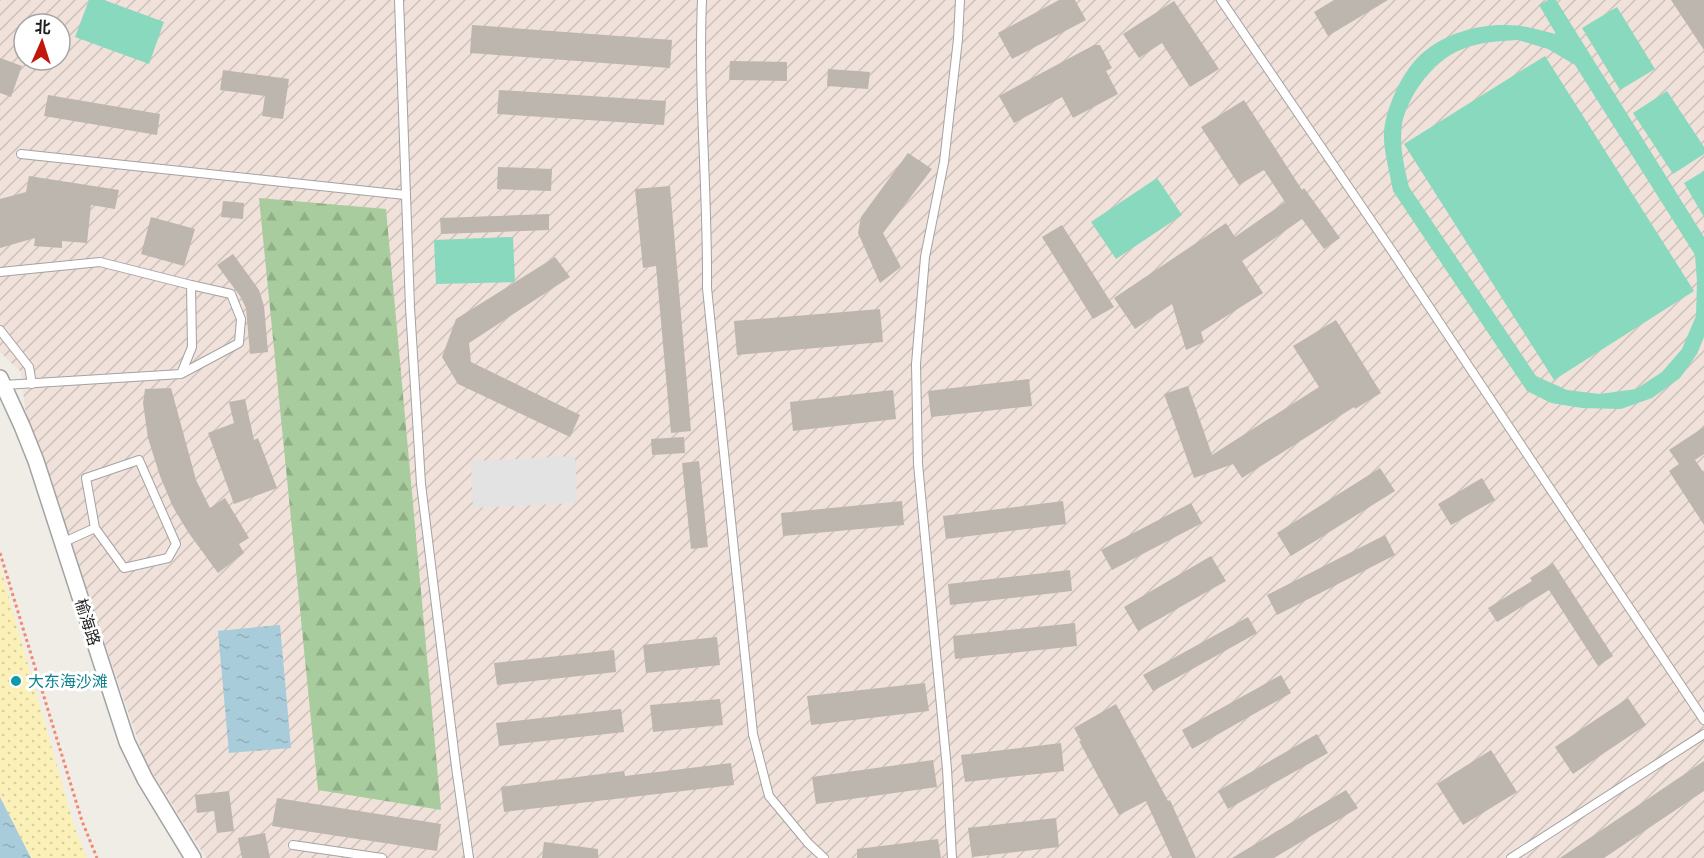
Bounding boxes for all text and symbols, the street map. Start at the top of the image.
north arrow [12,12,72,72]
text: 北 [34,18,51,37]
street label: 榆海路 [71,596,104,648]
place label: 大东海沙滩 [28,672,108,691]
marker: 大东海沙滩 [9,674,23,688]

